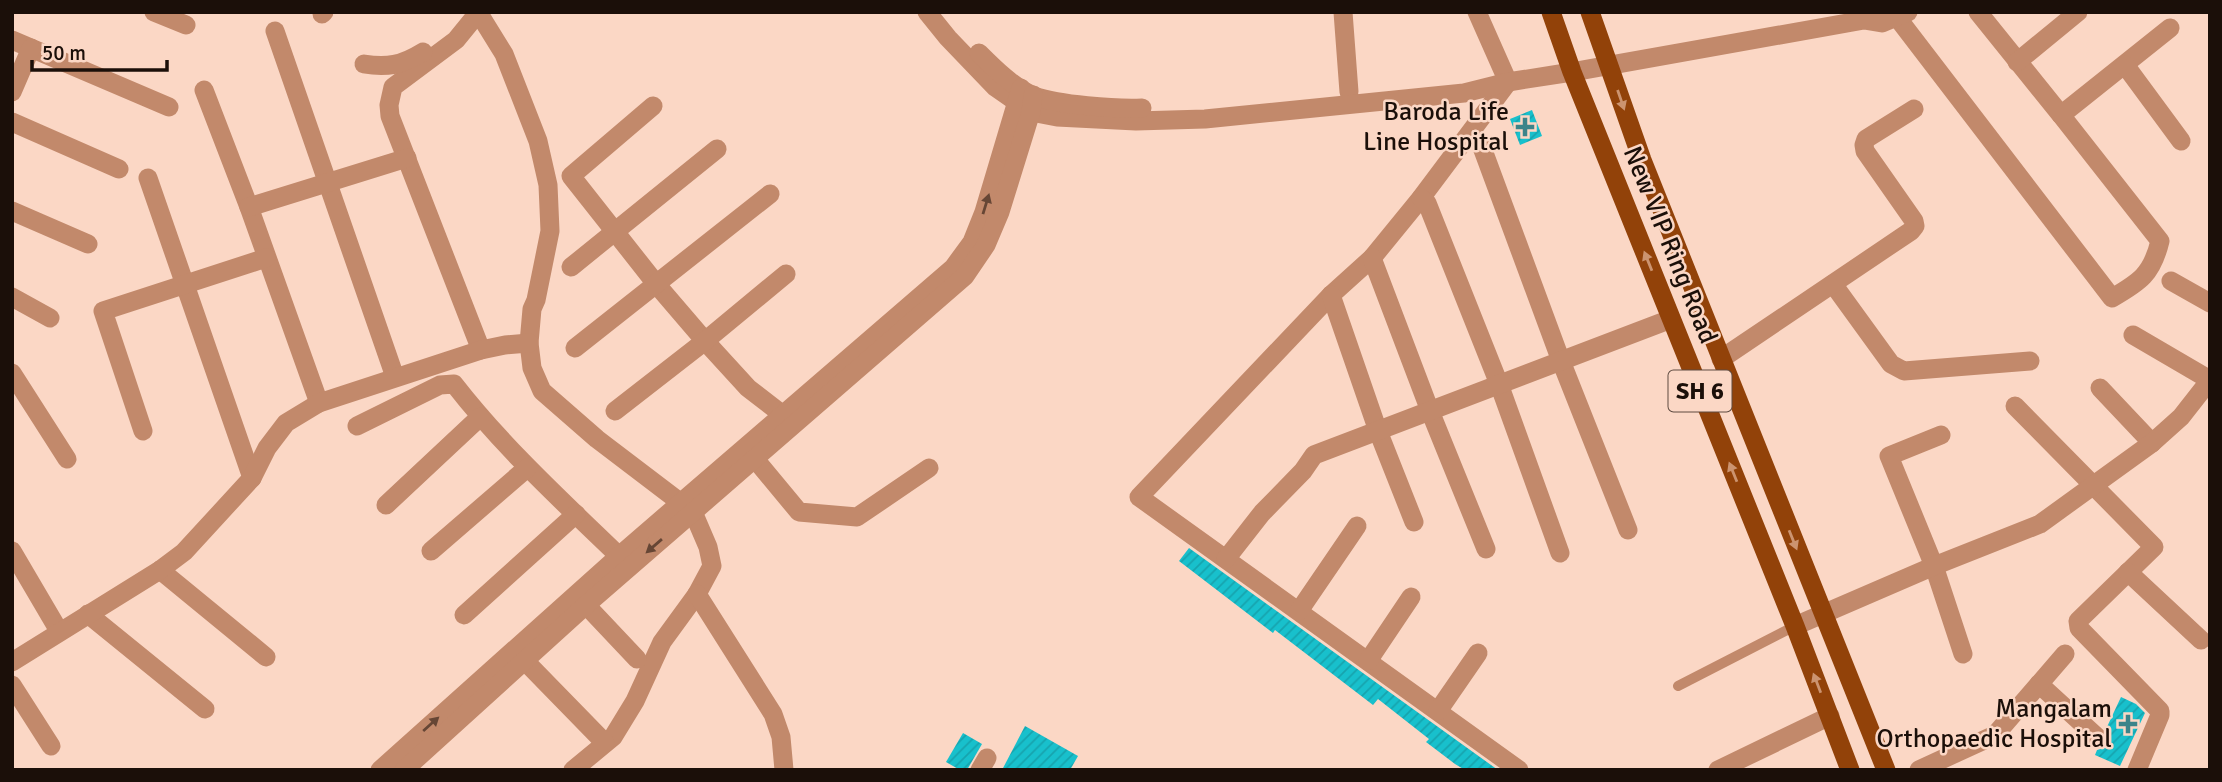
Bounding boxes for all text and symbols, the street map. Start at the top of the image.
scale bar [32,28,166,72]
text: 50 m [42,40,86,66]
one-way arrow [1616,89,1627,110]
place label: Baroda Life Line Hospital [1363,96,1509,158]
marker: Baroda Life Line Hospital [1515,117,1535,137]
street label: New VIP Ring Road [1616,142,1724,348]
one-way arrow [981,193,992,214]
one-way arrow [1642,250,1653,271]
road number: SH 6 [1668,370,1732,412]
one-way arrow [1727,461,1738,482]
one-way arrow [1788,529,1799,550]
one-way arrow [645,538,662,553]
one-way arrow [1812,672,1823,693]
place label: Mangalam Orthopaedic Hospital [1876,693,2112,755]
marker: Mangalam Orthopaedic Hospital [2118,714,2138,734]
one-way arrow [422,716,440,732]

